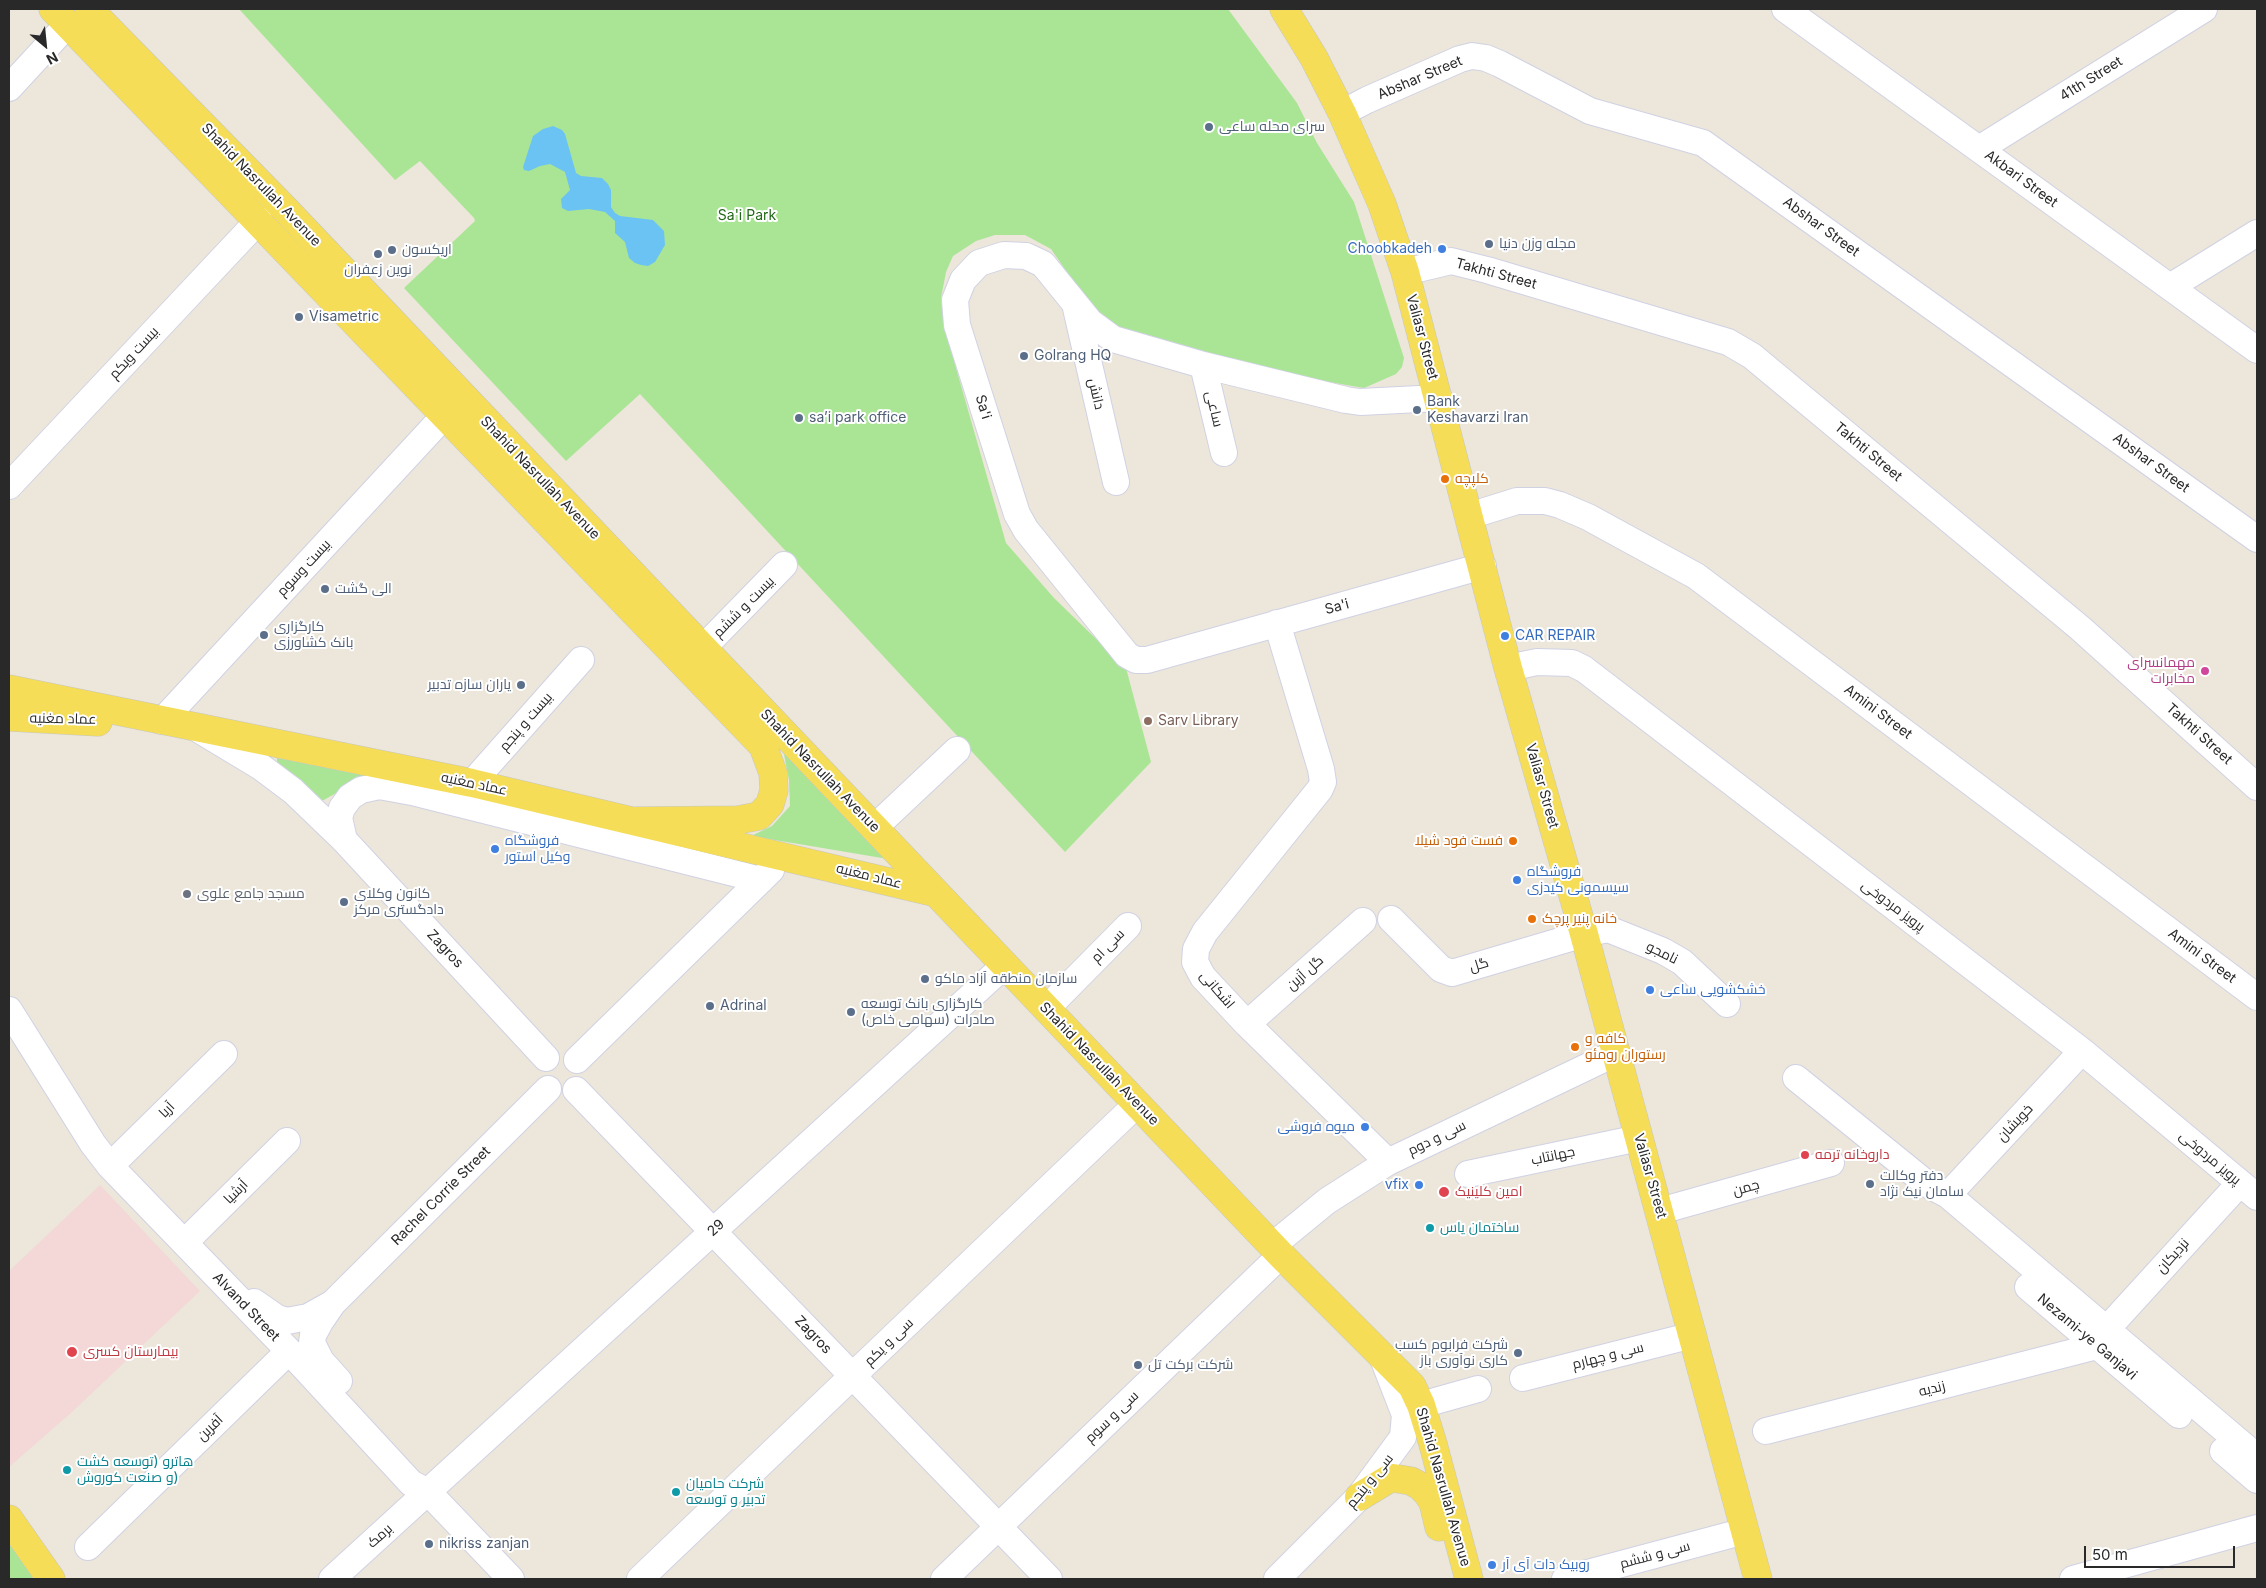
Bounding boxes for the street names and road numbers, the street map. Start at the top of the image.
street label: Abshar Street [1375,53,1465,103]
street label: 41th Street [2056,53,2126,105]
street label: Shahid Nasrullah Avenue [198,120,324,250]
street label: Akbari Street [1981,147,2061,211]
street label: Abshar Street [1779,194,1863,260]
street label: Takhti Street [1454,255,1538,293]
street label: Valiasr Street [1403,293,1441,381]
street label: بیست ویکم [106,323,162,383]
street label: دانش [1084,377,1108,411]
street label: ساعی [1202,389,1226,429]
street label: Sa'i [971,393,995,421]
street label: Shahid Nasrullah Avenue [477,413,603,543]
street label: Takhti Street [1831,419,1905,485]
street label: Abshar Street [2109,430,2193,496]
street label: بیست وسوم [274,536,334,600]
street label: بیست و ششم [710,573,778,641]
street label: Sa'i [1323,596,1351,618]
street label: Amini Street [1841,681,1915,743]
street label: بیست و پنجم [496,689,556,755]
street label: Takhti Street [2162,700,2236,768]
street label: Shahid Nasrullah Avenue [757,706,883,836]
street label: عماد مغنیه [29,710,97,728]
street label: Valiasr Street [1522,742,1562,830]
street label: عماد مغنیه [440,769,508,799]
street label: عماد مغنیه [835,860,903,892]
street label: پرویز مردوخی [1858,877,1928,935]
street label: Amini Street [2165,925,2239,987]
street label: Zagros [423,926,467,972]
street label: سی ام [1088,926,1128,966]
street label: نامجو [1643,938,1681,968]
street label: گل آزین [1283,952,1327,994]
street label: گل [1467,954,1491,976]
street label: اشکانی [1196,968,1238,1012]
street label: Shahid Nasrullah Avenue [1036,999,1162,1129]
street label: آریا [156,1099,178,1121]
street label: خویشان [1993,1101,2037,1145]
street label: سی و دوم [1405,1117,1469,1159]
street label: پرویز مردوخی [2176,1127,2244,1189]
street label: Valiasr Street [1630,1132,1670,1220]
street label: Rachel Corrie Street [388,1143,494,1249]
street label: جهانتاب [1530,1143,1576,1169]
street label: آرشیا [220,1176,252,1208]
street label: چمن [1731,1176,1761,1200]
street label: 29 [704,1216,728,1240]
street label: نزدیکان [2153,1235,2193,1277]
street label: Alvand Street [209,1269,283,1345]
street label: Nezami-ye Ganjavi [2034,1290,2140,1384]
street label: Zagros [791,1313,835,1357]
street label: سی و یکم [861,1315,917,1369]
street label: سی و چهارم [1571,1339,1645,1373]
street label: زندیه [1917,1378,1947,1400]
street label: سی و سوم [1082,1387,1142,1447]
street label: Shahid Nasrullah Avenue [1412,1406,1474,1568]
street label: آفرین [193,1412,227,1444]
street label: سی و پنجم [1343,1450,1397,1512]
street label: برمک [364,1520,396,1552]
street label: سی و ششم [1618,1538,1692,1572]

